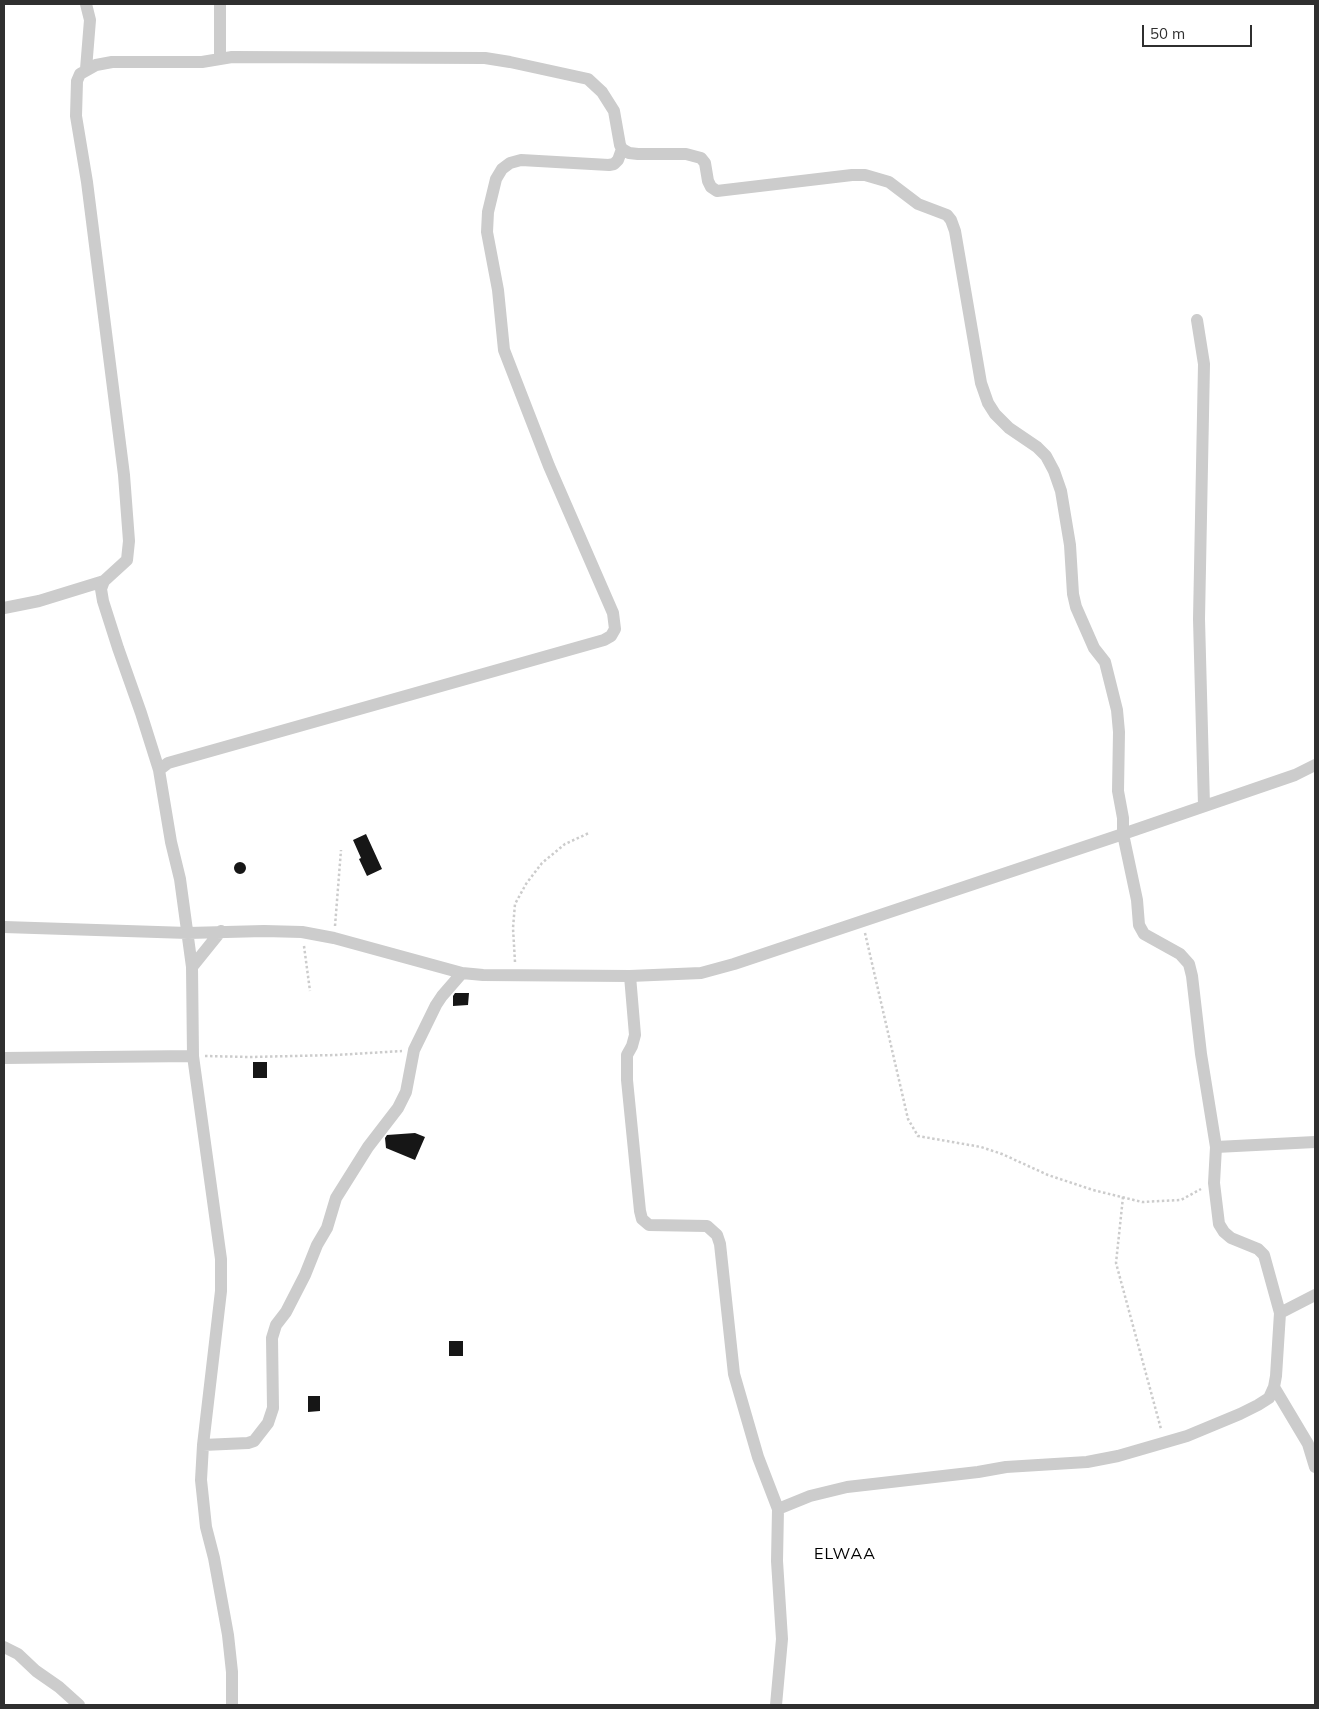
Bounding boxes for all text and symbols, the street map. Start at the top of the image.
scale bar [1144,15,1254,47]
text: 50 m [1150,24,1185,43]
district label: ELWAA [813,1544,877,1564]

